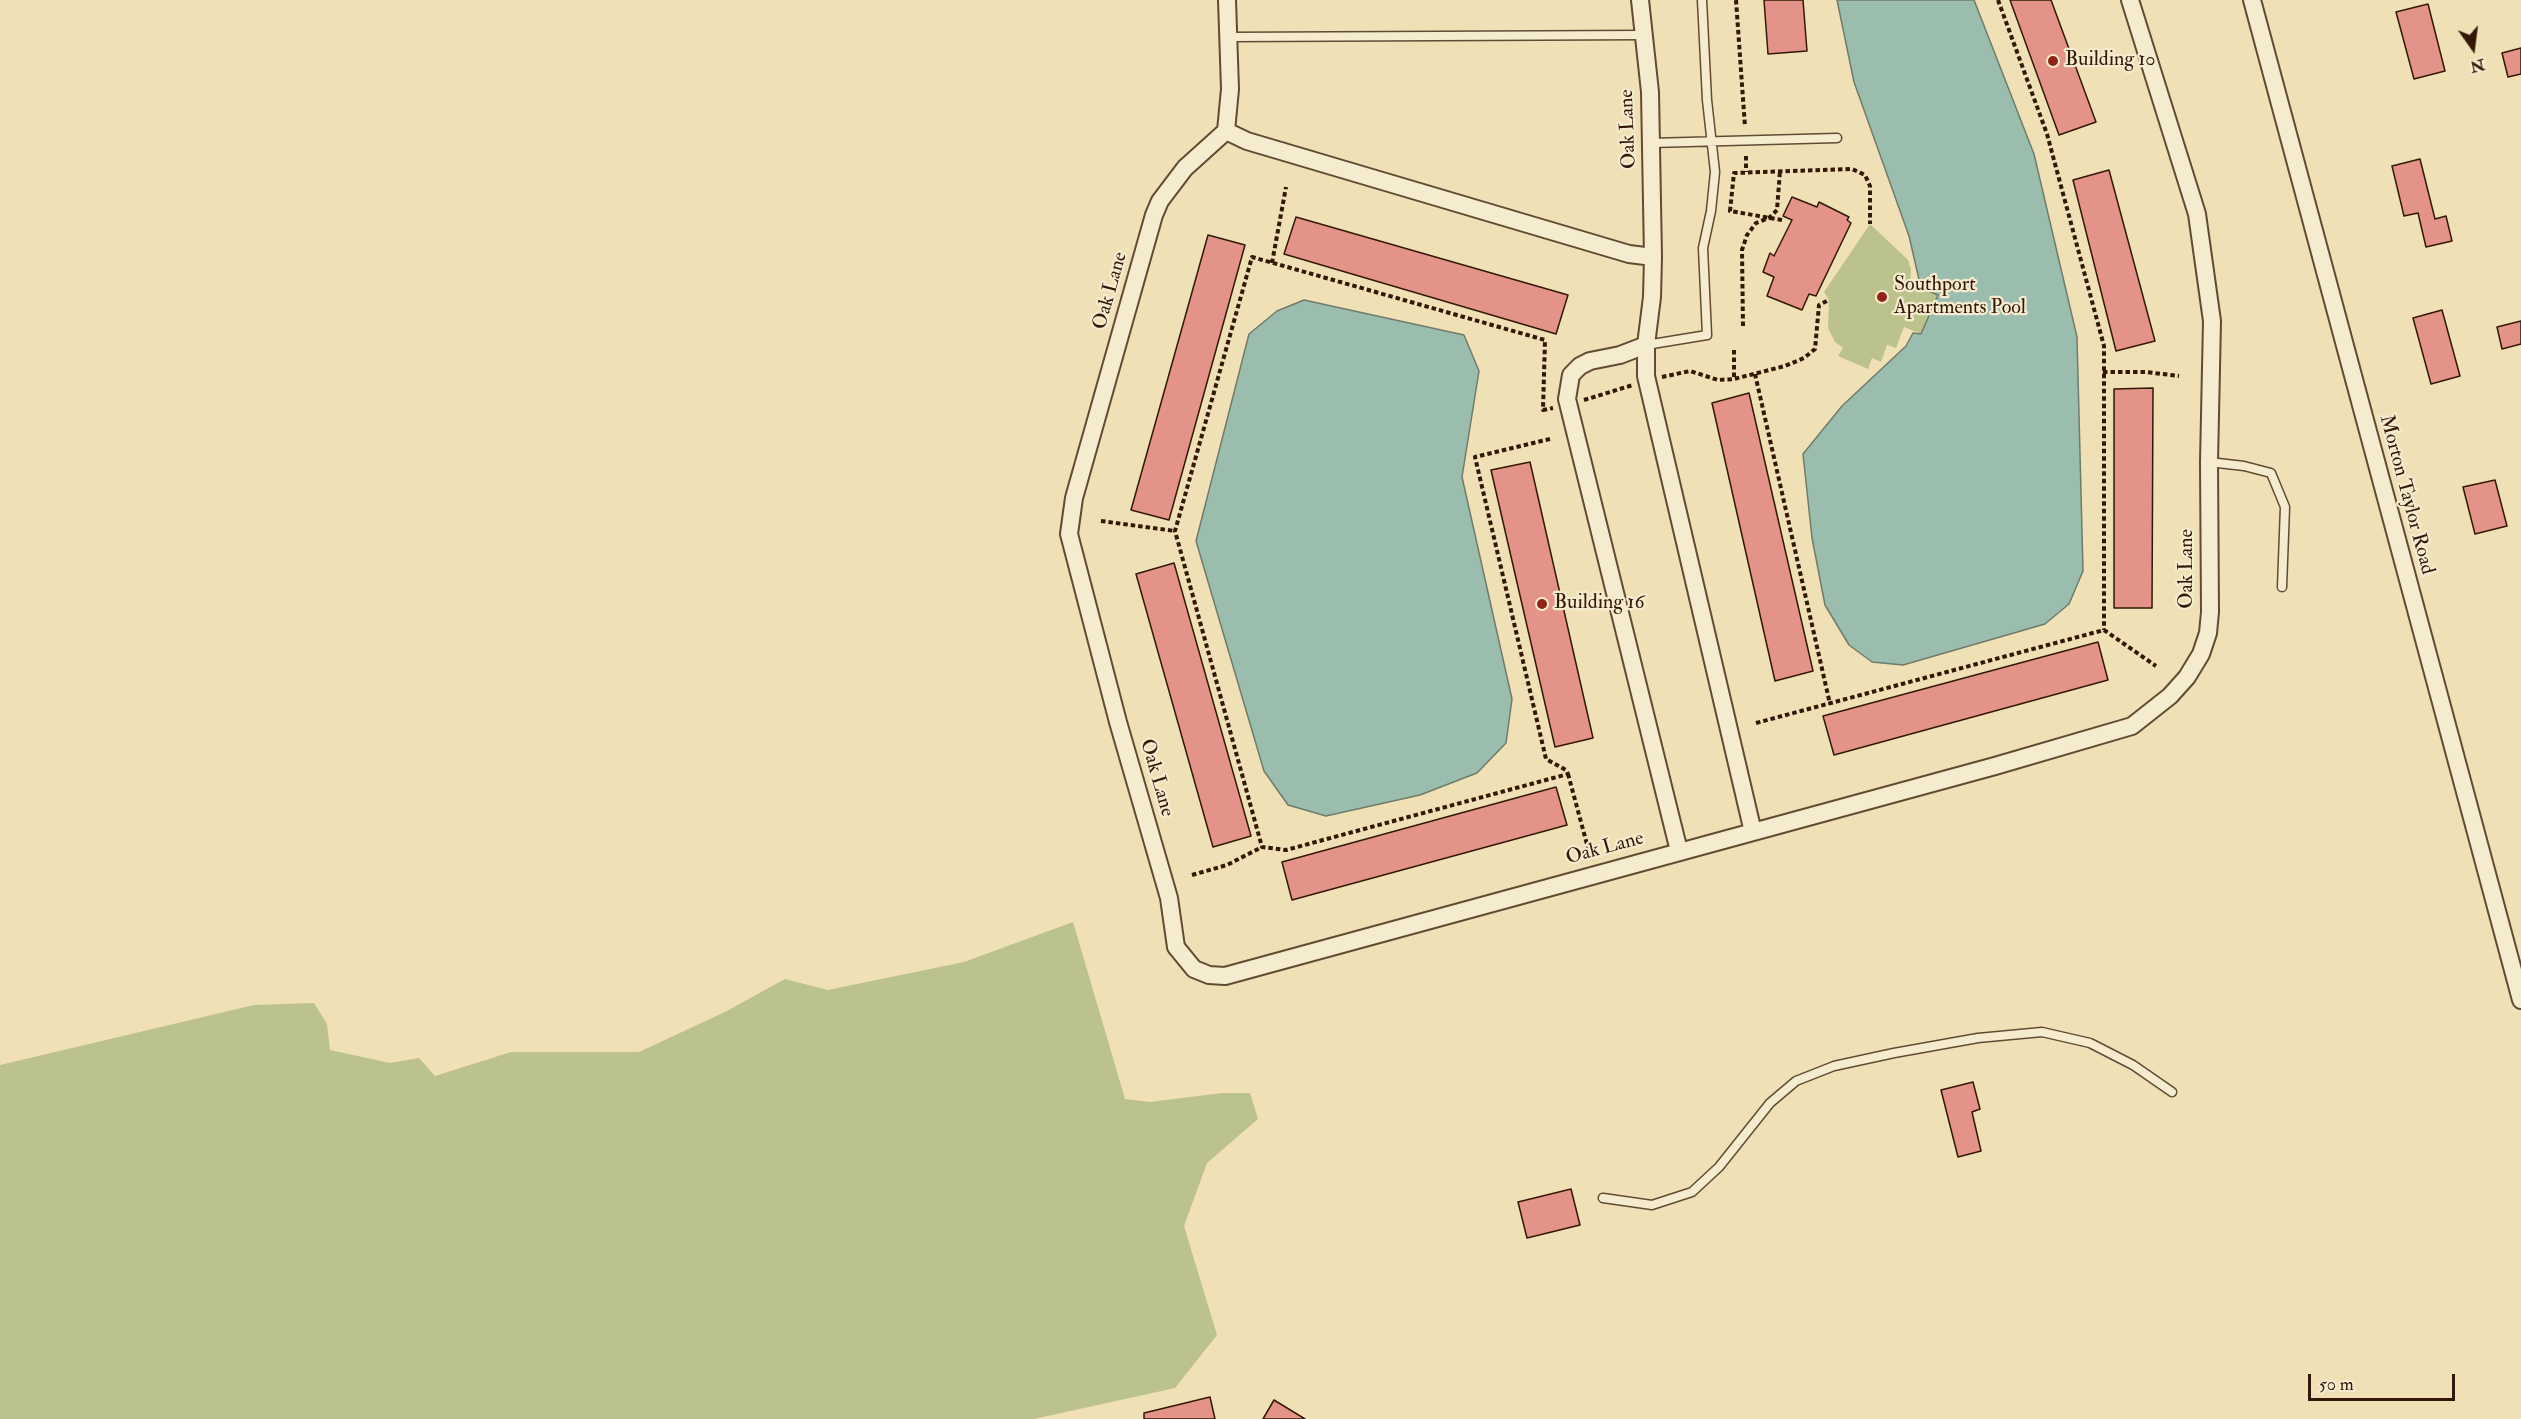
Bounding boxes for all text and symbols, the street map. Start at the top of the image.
north arrow [2443,18,2503,78]
place label: Building 10 [2065,49,2156,73]
marker: Building 10 [2046,54,2060,68]
text: N [2468,54,2487,77]
street label: Oak Lane [1616,89,1642,169]
street label: Oak Lane [1088,249,1134,333]
place label: Southport Apartments Pool [1894,274,2026,321]
marker: Southport Apartments Pool [1875,290,1889,304]
street label: Morton Taylor Road [2373,413,2439,577]
street label: Oak Lane [2176,529,2200,609]
place label: Building 16 [1554,592,1644,616]
marker: Building 16 [1535,597,1549,611]
street label: Oak Lane [1133,736,1179,820]
street label: Oak Lane [1563,827,1647,871]
scale bar [2311,1362,2458,1400]
text: 50 m [2319,1373,2354,1396]

